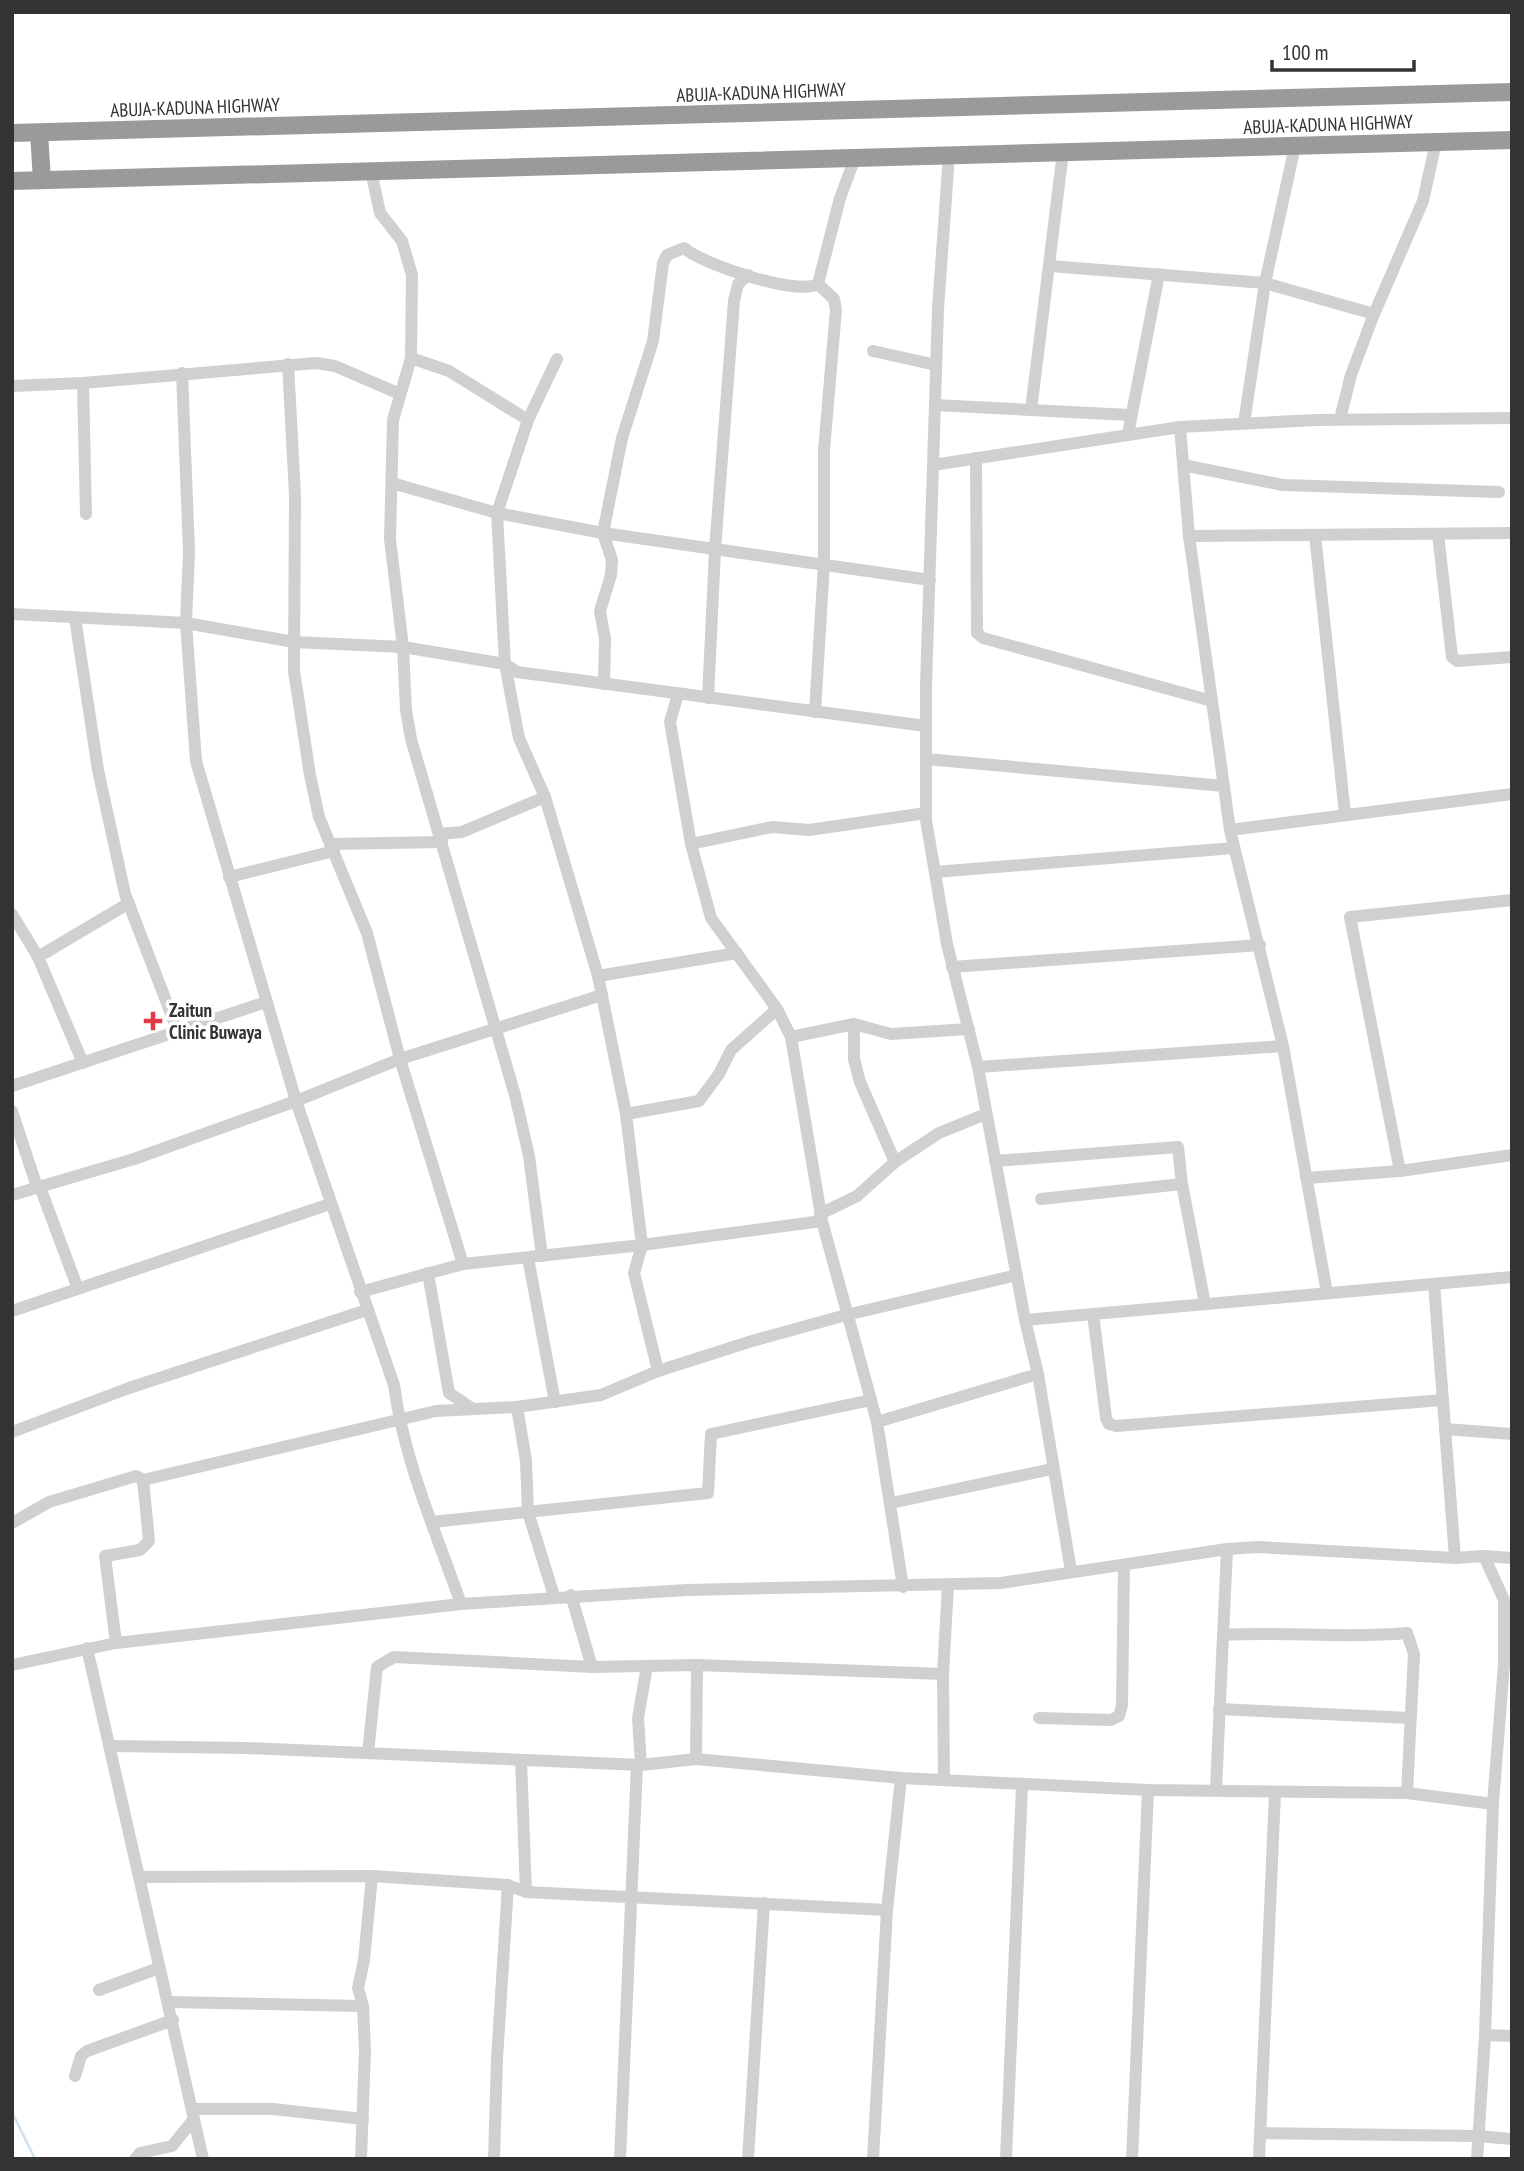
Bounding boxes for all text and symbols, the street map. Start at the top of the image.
scale bar [1272,28,1414,72]
text: 100 m [1282,39,1328,66]
street label: ABUJA-KADUNA HIGHWAY [676,77,847,107]
street label: ABUJA-KADUNA HIGHWAY [110,92,281,122]
street label: ABUJA-KADUNA HIGHWAY [1243,109,1414,139]
place label: Zaitun Clinic Buwaya [169,998,262,1044]
marker: Zaitun Clinic Buwaya [143,1011,163,1031]

